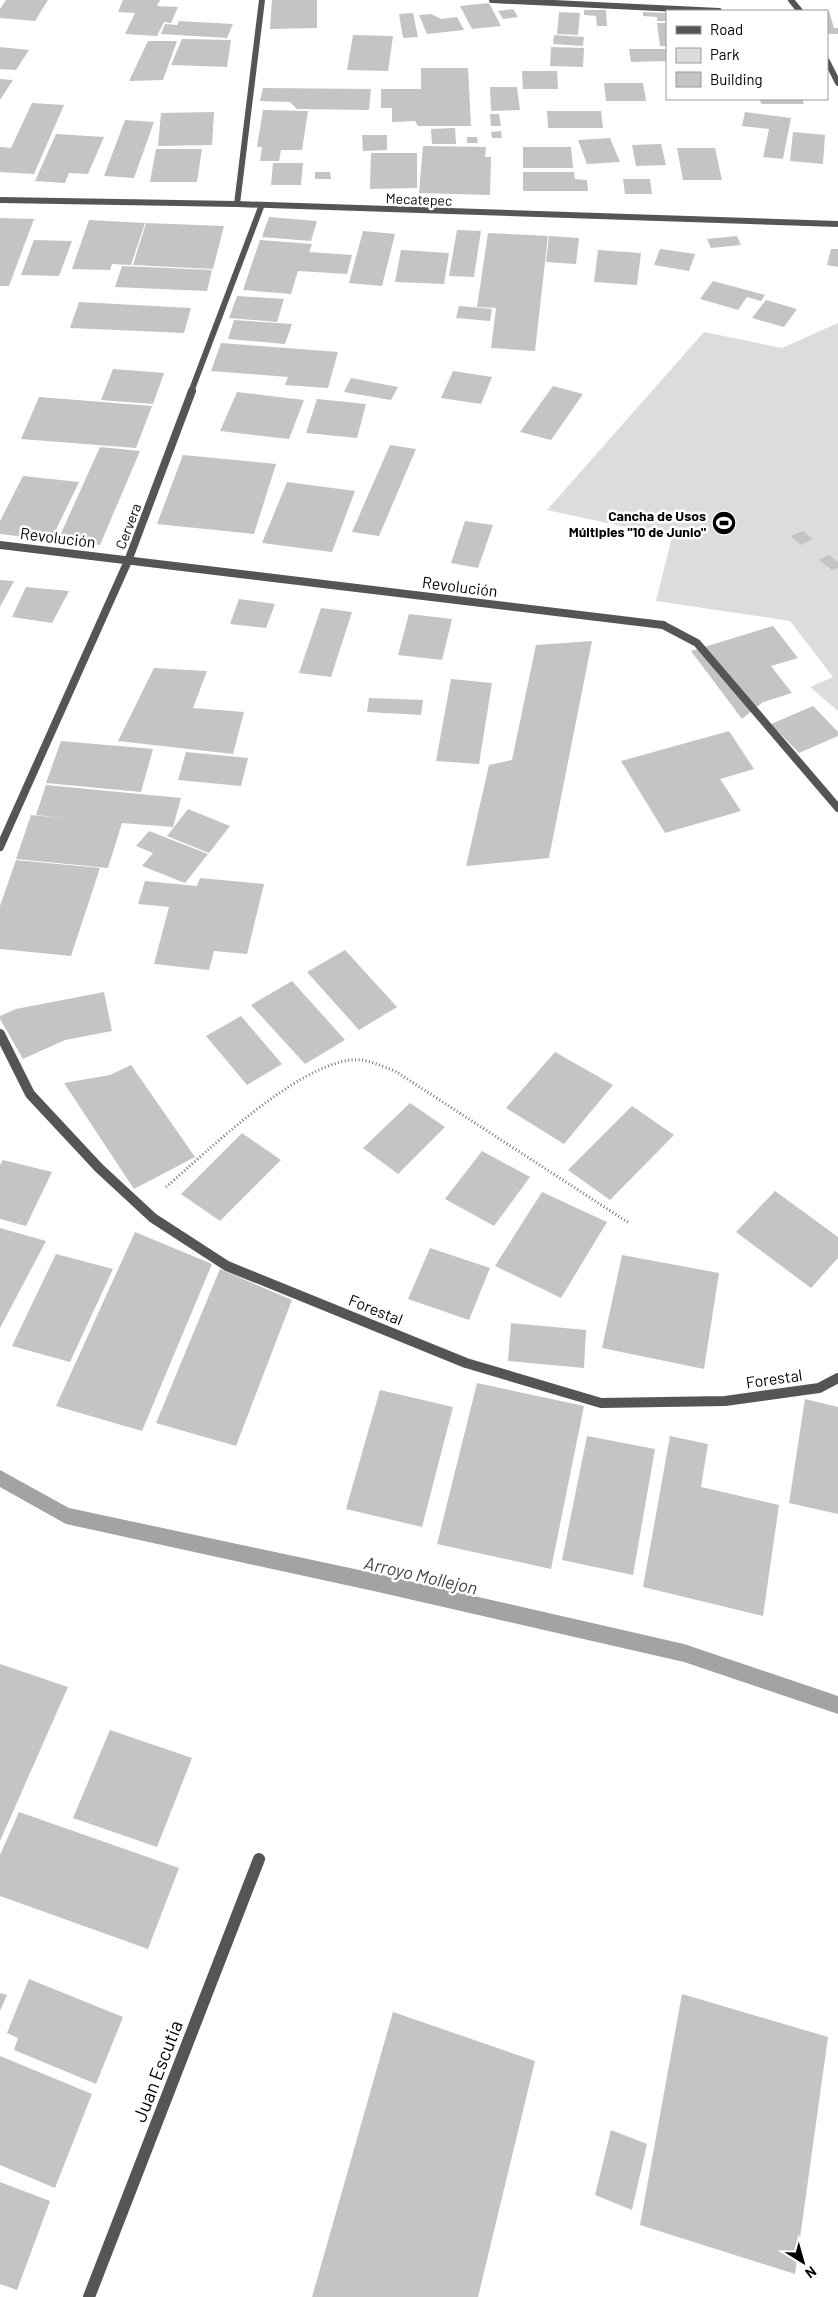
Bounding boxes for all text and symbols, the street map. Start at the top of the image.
legend [666,10,828,100]
text: Road [710,20,743,38]
text: Park [710,45,740,63]
text: Building [710,70,763,88]
street label: Mecatepec [385,189,453,209]
street label: Cervera [112,501,144,551]
place label: Cancha de Usos Múltiples "10 de Junio" [569,507,706,540]
sports icon: Cancha de Usos Múltiples "10 de Junio" [711,510,737,536]
street label: Revolución [19,523,97,551]
street label: Revolución [421,572,499,600]
street label: Forestal [346,1290,406,1328]
street label: Forestal [745,1365,803,1391]
water label: Arroyo Mollejon [362,1551,480,1599]
street label: Juan Escutia [127,2017,187,2125]
north arrow [778,2237,828,2287]
text: N [802,2263,820,2282]

